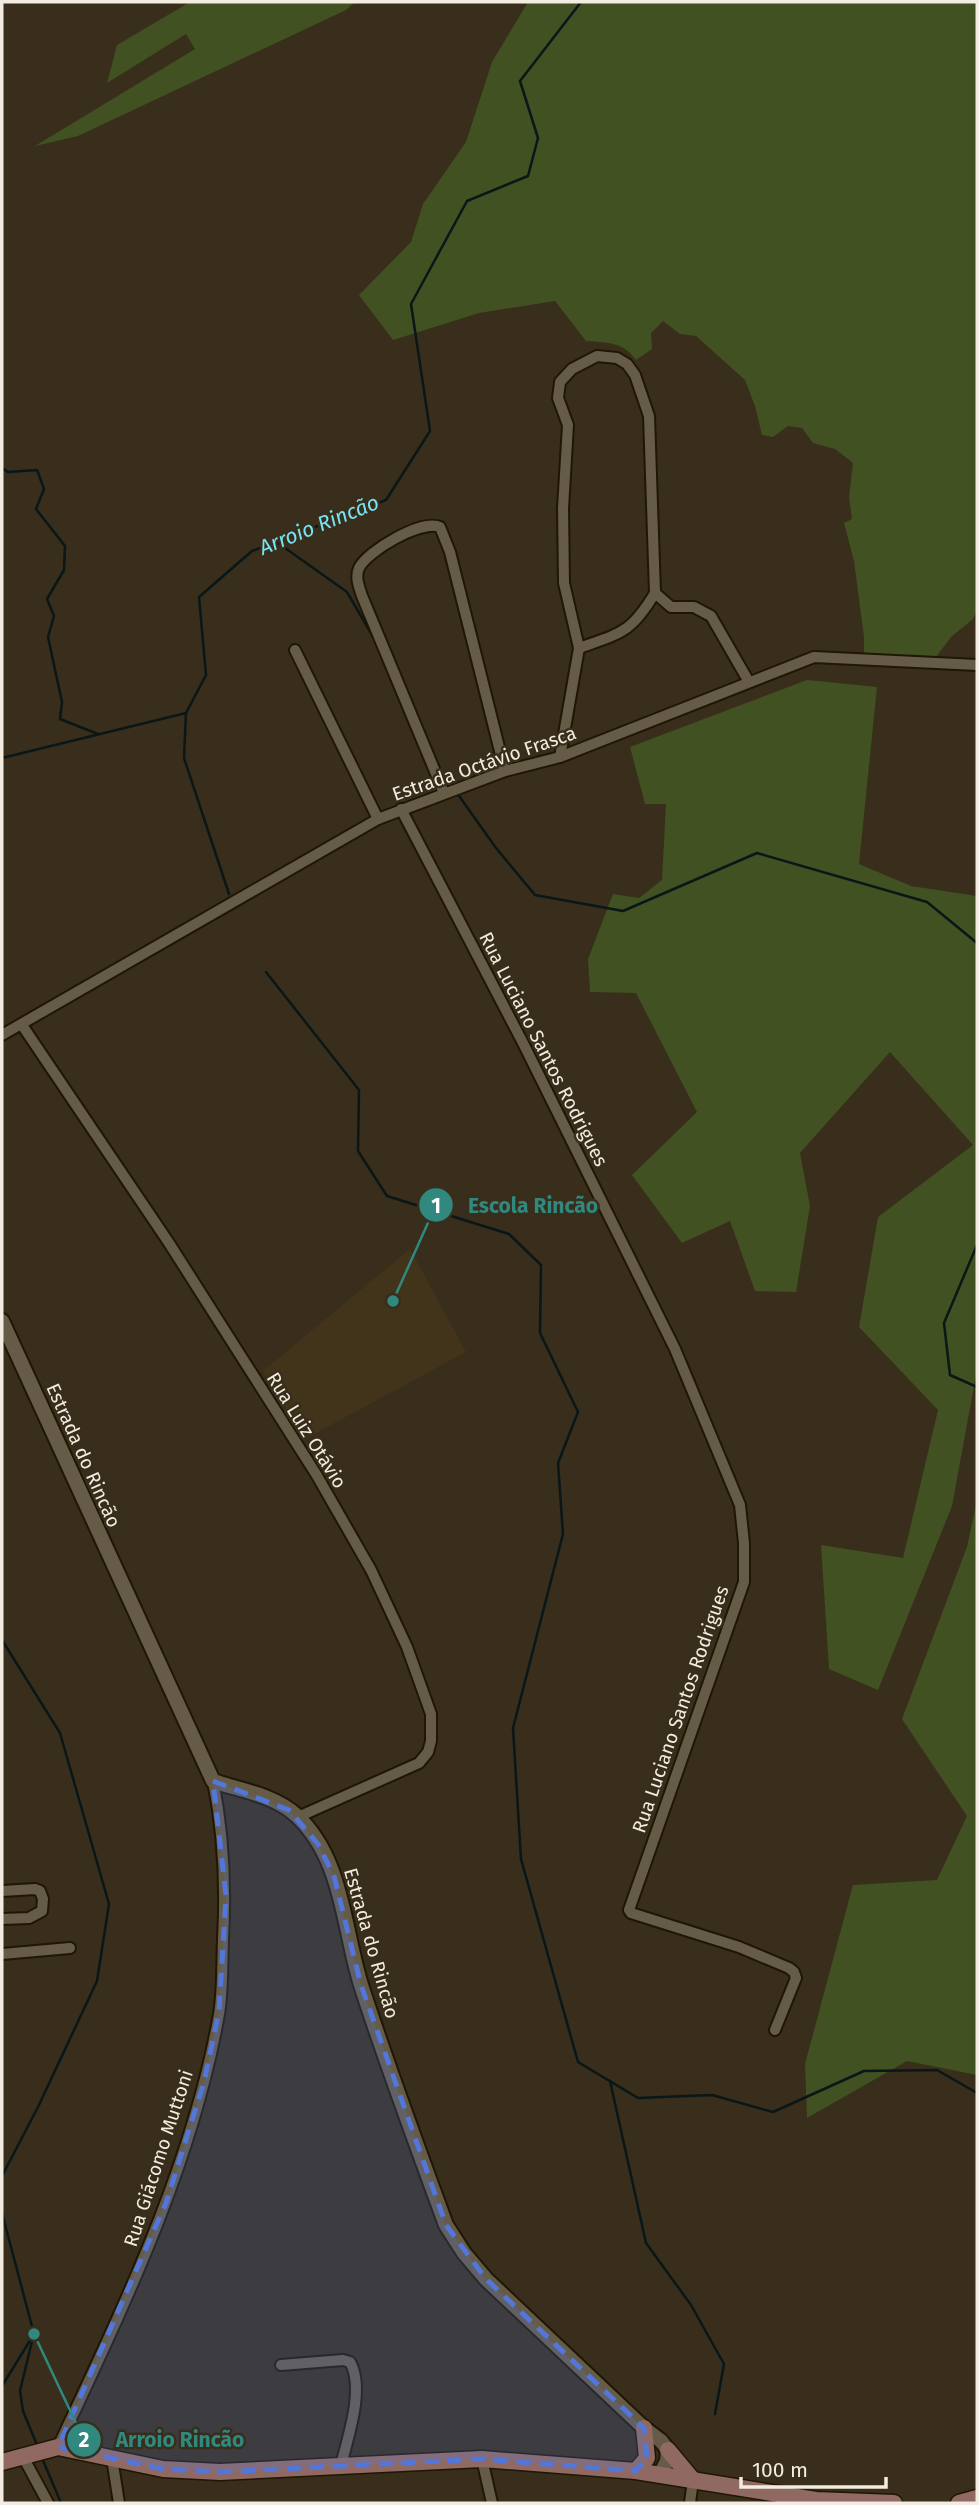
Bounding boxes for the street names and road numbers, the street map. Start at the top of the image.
street label: Estrada Octávio Frasca [389,721,579,806]
street label: Rua Luciano Santos Rodrigues [474,928,613,1170]
street label: Rua Luiz Otávio [262,1368,351,1493]
street label: Estrada do Rincão [41,1380,126,1531]
street label: Rua Luciano Santos Rodrigues [627,1582,734,1836]
street label: Estrada do Rincão [339,1865,404,2021]
street label: Rua Giácomo Muttoni [119,2067,198,2250]

